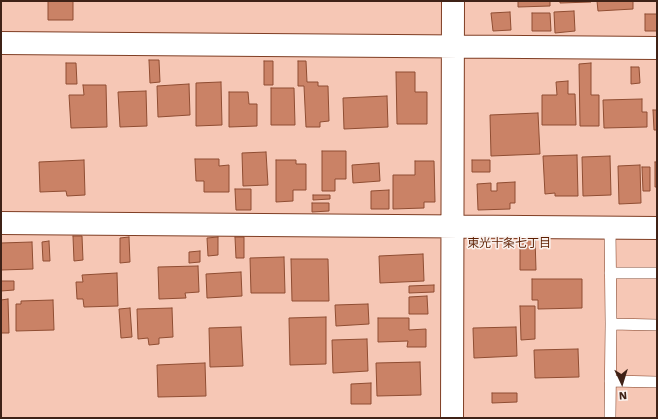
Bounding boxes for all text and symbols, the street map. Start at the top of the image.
district label: 東光十条七丁目 [467,236,551,250]
north arrow [602,363,642,403]
text: N [618,389,627,402]

